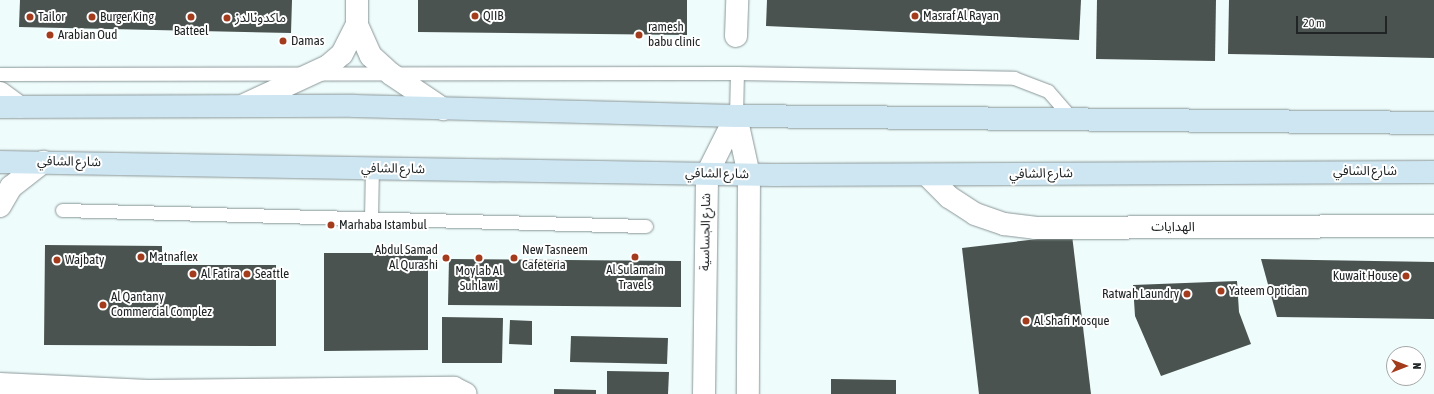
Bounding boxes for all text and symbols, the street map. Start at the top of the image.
place label: QIIB [483,8,503,24]
place label: Masraf Al Rayan [923,8,999,24]
scale bar [1298,8,1389,34]
place label: Tailor [38,9,65,25]
place label: Burger King [100,9,154,25]
place label: ماكدونالدز [235,10,286,26]
marker: QIIB [470,11,480,21]
marker: Masraf Al Rayan [910,11,920,21]
marker: Tailor [25,12,35,22]
marker: Burger King [87,12,97,22]
marker: Batteel [186,12,196,22]
marker: ماكدونالدز [222,13,232,23]
text: 20 m [1303,16,1325,30]
place label: ramesh babu clinic [648,20,700,51]
place label: Batteel [174,23,208,39]
place label: Arabian Oud [58,27,117,43]
marker: ramesh babu clinic [633,29,645,41]
marker: Arabian Oud [45,30,55,40]
place label: Damas [291,33,324,49]
marker: Damas [278,36,288,46]
street label: شارع الشافي [37,154,101,170]
street label: شارع الشافي [361,161,425,177]
street label: شارع الشافي [1333,163,1397,179]
street label: شارع الشافي [685,166,749,182]
street label: شارع الشافي [1009,166,1073,182]
street label: شارع الجساسية [698,193,714,271]
place label: Marhaba Istambul [339,217,427,233]
street label: الهدايات [1151,219,1195,235]
marker: Marhaba Istambul [326,220,336,230]
place label: Abdul Samad Al Qurashi [375,243,438,274]
place label: New Tasneem Cafeteria [522,243,588,274]
place label: Matnaflex [149,249,198,265]
place label: Wajbaty [65,252,104,268]
marker: Matnaflex [136,252,146,262]
marker: Al Sulamain Travels [630,252,640,262]
marker: Abdul Samad Al Qurashi [441,253,451,263]
marker: Moylab Al Suhlawi [474,253,484,263]
marker: New Tasneem Cafeteria [509,253,519,263]
marker: Wajbaty [52,255,62,265]
place label: Al Sulamain Travels [606,263,664,294]
place label: Moylab Al Suhlawi [455,264,503,295]
place label: Al Fatira [201,266,240,282]
place label: Seattle [255,266,289,282]
place label: Kuwait House [1333,268,1398,284]
marker: Al Fatira [188,269,198,279]
marker: Seattle [242,269,252,279]
marker: Kuwait House [1401,271,1411,281]
place label: Yateem Optician [1229,283,1307,299]
place label: Ratwah Laundry [1102,286,1179,302]
marker: Yateem Optician [1216,286,1226,296]
marker: Ratwah Laundry [1182,289,1192,299]
place label: Al Qantany Commercial Complez [111,290,212,321]
marker: Al Qantany Commercial Complez [98,300,108,310]
place label: Al Shafi Mosque [1034,313,1110,329]
marker: Al Shafi Mosque [1021,316,1031,326]
north arrow [1386,346,1426,386]
text: N [1411,363,1423,369]

